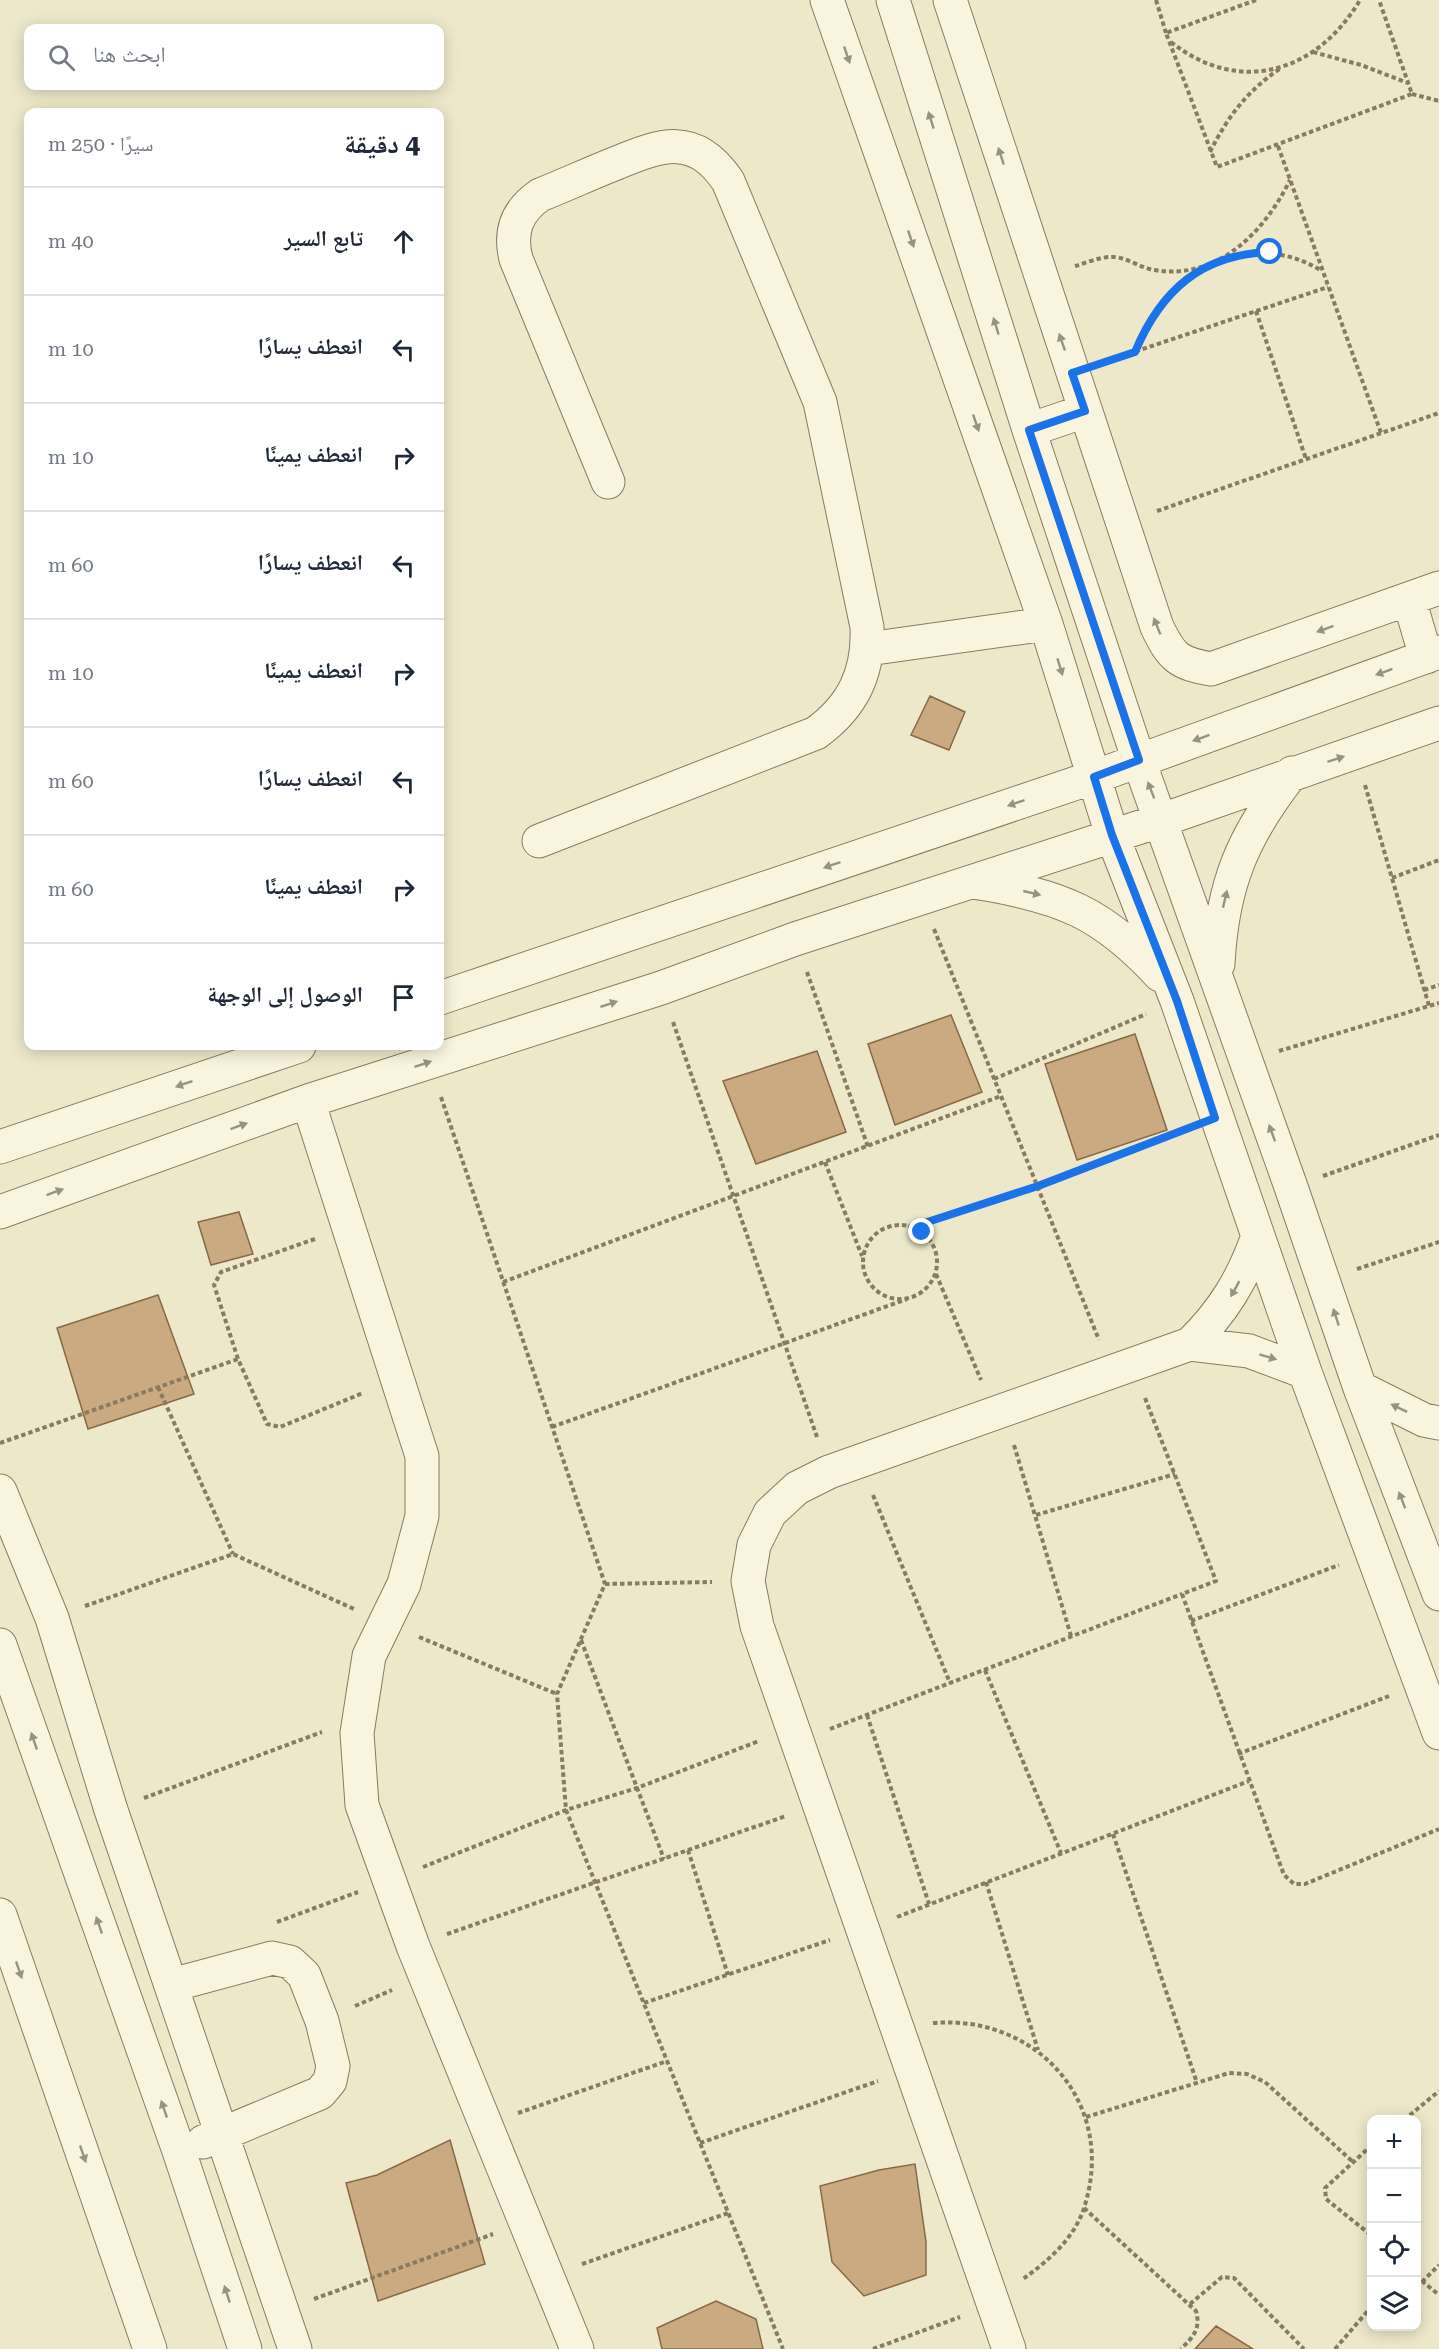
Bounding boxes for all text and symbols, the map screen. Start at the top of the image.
search box [24,24,444,90]
icon: search [45,41,78,74]
text: ابحث هنا [93,42,166,67]
one-way arrow [842,46,852,64]
one-way arrow [926,111,935,129]
text: 4 دقيقة [344,129,420,159]
text: سيرًا · 250 m [48,132,153,156]
one-way arrow [995,147,1005,165]
icon: ahead [387,225,420,258]
text: تابع السير [284,226,363,251]
text: 40 m [48,229,94,253]
one-way arrow [907,230,917,248]
route start [1256,238,1282,264]
one-way arrow [991,317,1000,335]
icon: left [387,333,420,366]
one-way arrow [1056,333,1066,351]
text: انعطف يسارًا [258,334,363,359]
text: 10 m [48,337,94,361]
one-way arrow [971,414,981,432]
icon: right [387,441,420,474]
text: انعطف يمينًا [264,442,363,467]
text: 10 m [48,445,94,469]
icon: left [387,549,420,582]
text: انعطف يسارًا [258,550,363,575]
text: 60 m [48,553,94,577]
one-way arrow [1152,617,1161,635]
one-way arrow [1316,625,1334,635]
icon: right [387,657,420,690]
text: انعطف يمينًا [264,658,363,683]
one-way arrow [1055,658,1065,676]
text: 10 m [48,661,94,685]
one-way arrow [1375,668,1393,677]
one-way arrow [1191,734,1209,744]
one-way arrow [1327,753,1345,763]
icon: left [387,765,420,798]
text: انعطف يسارًا [258,766,363,791]
text: 60 m [48,769,94,793]
one-way arrow [1145,781,1155,799]
one-way arrow [1007,798,1025,808]
one-way arrow [823,861,841,871]
icon: right [387,873,420,906]
text: انعطف يمينًا [264,874,363,899]
text: 60 m [48,877,94,901]
one-way arrow [1022,888,1041,898]
one-way arrow [1221,890,1231,909]
icon: arrive [387,981,420,1014]
text: الوصول إلى الوجهة [207,982,363,1007]
one-way arrow [600,999,618,1008]
one-way arrow [414,1058,432,1068]
one-way arrow [175,1080,193,1090]
one-way arrow [230,1120,248,1130]
one-way arrow [1266,1124,1276,1142]
one-way arrow [46,1186,64,1196]
route end [908,1218,934,1244]
one-way arrow [1230,1281,1240,1298]
one-way arrow [1331,1308,1340,1326]
one-way arrow [1259,1353,1277,1362]
one-way arrow [1390,1403,1407,1412]
one-way arrow [1397,1491,1407,1509]
one-way arrow [28,1732,38,1750]
one-way arrow [94,1916,104,1934]
one-way arrow [15,1961,25,1979]
one-way arrow [159,2100,169,2118]
map controls [1367,2115,1421,2331]
button: + [1367,2115,1421,2169]
one-way arrow [79,2146,88,2164]
button: − [1367,2169,1421,2223]
button: locate [1367,2223,1421,2277]
button: layers [1367,2277,1421,2331]
one-way arrow [221,2284,231,2302]

